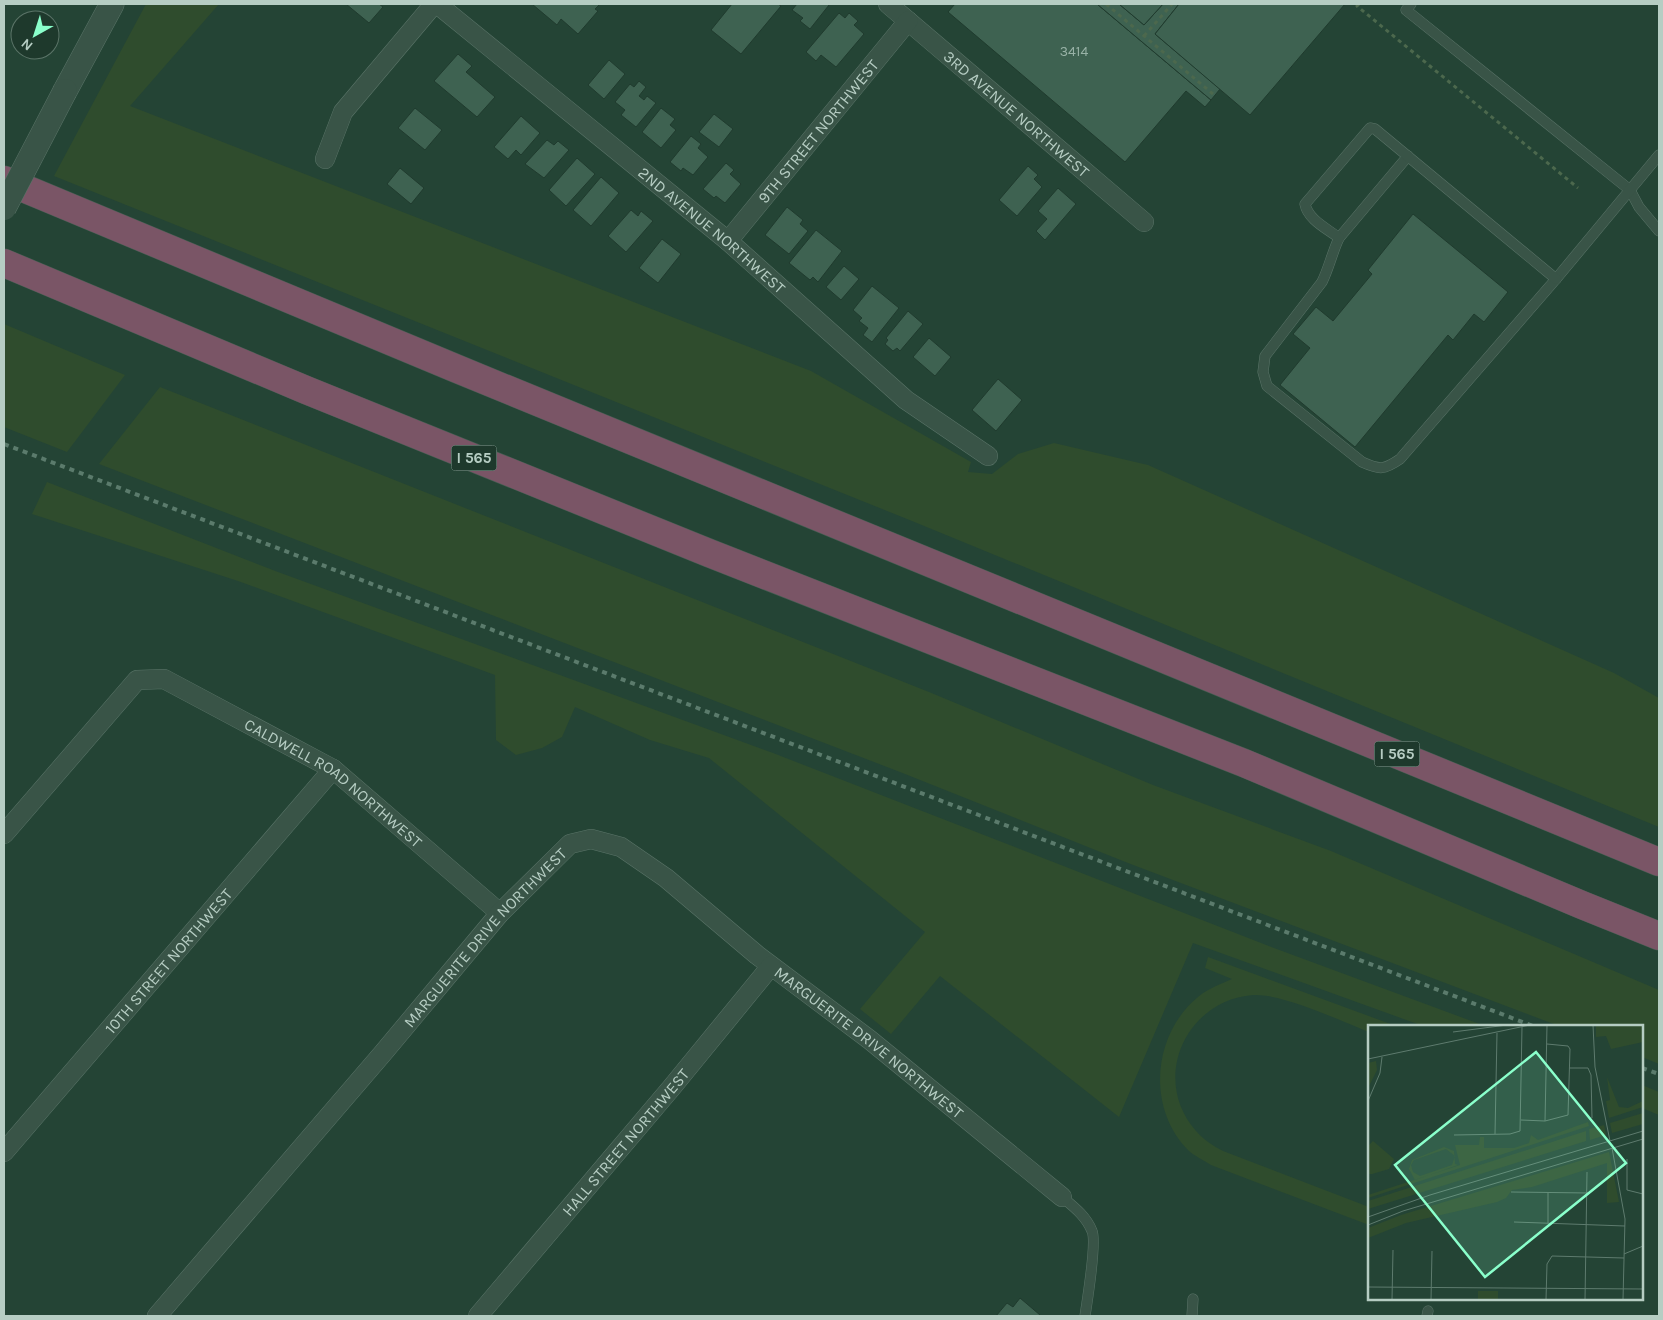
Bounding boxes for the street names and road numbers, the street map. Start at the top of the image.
street label: 3RD AVENUE NORTHWEST [940,46,1093,181]
street label: 9TH STREET NORTHWEST [754,55,882,207]
street label: 2ND AVENUE NORTHWEST [635,163,789,297]
road number: I 565 [452,446,496,470]
street label: CALDWELL ROAD NORTHWEST [241,714,426,851]
road number: I 565 [1374,742,1420,766]
street label: MARGUERITE DRIVE NORTHWEST [399,844,570,1031]
street label: 10TH STREET NORTHWEST [101,884,236,1037]
street label: MARGUERITE DRIVE NORTHWEST [771,962,967,1122]
street label: HALL STREET NORTHWEST [558,1065,693,1219]

